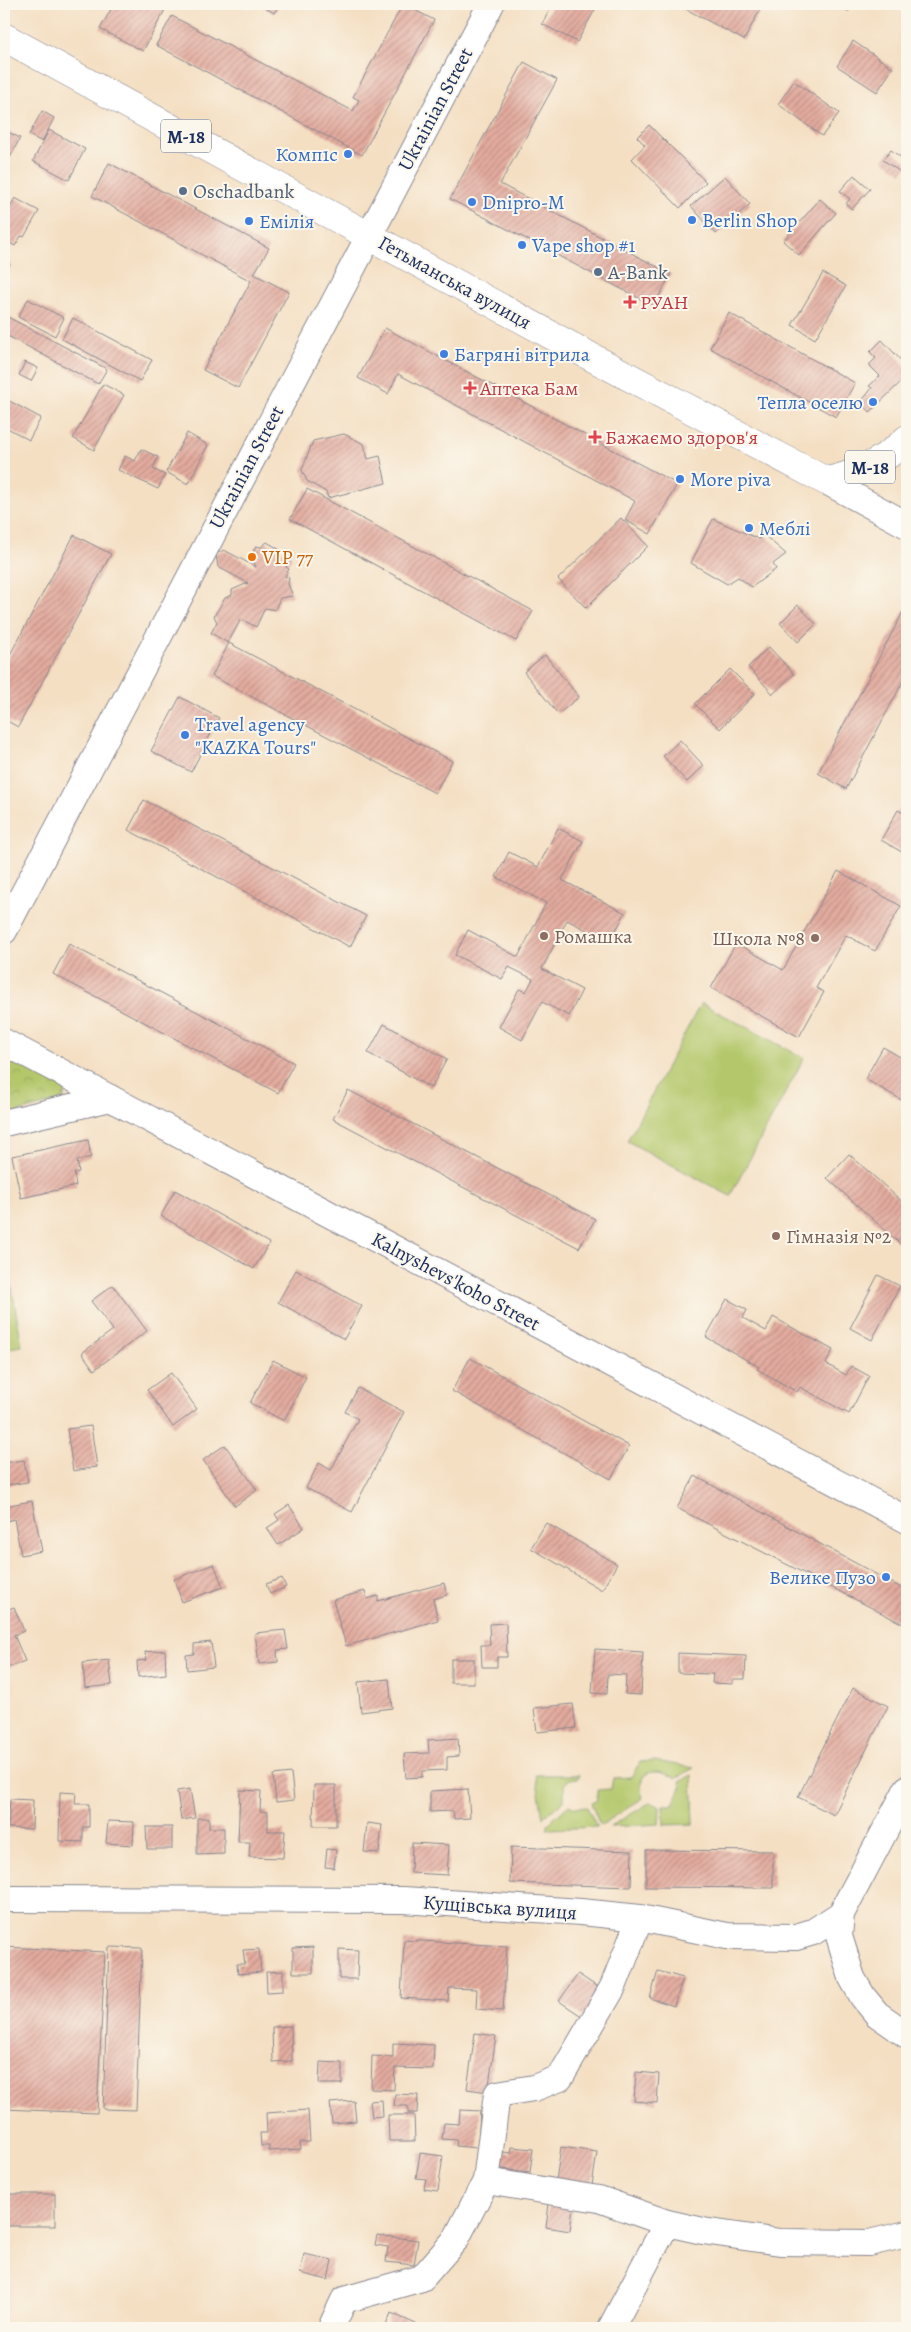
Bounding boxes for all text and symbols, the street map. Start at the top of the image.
street label: Ukrainian Street [392,43,479,176]
road number: М-18 [161,120,211,152]
place label: Комп1с [275,141,338,168]
marker: Комп1с [342,148,354,160]
place label: Oschadbank [193,178,295,205]
marker: Oschadbank [177,185,189,197]
place label: Dnipro-M [482,189,565,216]
marker: Dnipro-M [466,196,478,208]
place label: Berlin Shop [702,207,797,234]
place label: Емілія [259,208,315,235]
marker: Berlin Shop [686,214,698,226]
marker: Емілія [243,215,255,227]
street label: Гетьманська вулиця [373,229,536,336]
place label: Vape shop #1 [531,232,636,259]
marker: Vape shop #1 [516,239,528,251]
place label: A-Bank [607,259,668,286]
marker: A-Bank [592,266,604,278]
place label: РУАН [640,289,689,316]
marker: РУАН [624,296,636,308]
place label: Багряні вітрила [454,341,591,368]
marker: Багряні вітрила [438,348,450,360]
place label: Аптека Бам [479,375,578,402]
marker: Аптека Бам [464,382,476,394]
place label: Тепла оселю [757,389,863,416]
marker: Тепла оселю [867,396,879,408]
street label: Ukrainian Street [203,401,290,534]
place label: Бажаємо здоров'я [605,424,758,451]
marker: Бажаємо здоров'я [589,431,601,443]
road number: М-18 [845,451,895,484]
place label: More piva [690,466,772,493]
marker: More piva [674,473,686,485]
place label: Меблі [759,515,811,542]
marker: Меблі [743,522,755,534]
place label: VIP 77 [261,544,314,571]
marker: VIP 77 [246,551,258,563]
place label: Travel agency "KAZKA Tours" [195,711,316,761]
marker: Travel agency "KAZKA Tours" [179,729,191,741]
place label: Ромашка [554,923,633,950]
place label: Школа №8 [712,925,805,952]
marker: Ромашка [538,930,550,942]
marker: Школа №8 [809,932,821,944]
place label: Гімназія №2 [786,1223,892,1250]
street label: Kalnyshevsʹkoho Street [367,1226,545,1338]
marker: Гімназія №2 [770,1230,782,1242]
place label: Велике Пузо [769,1564,876,1591]
marker: Велике Пузо [880,1571,892,1583]
street label: Кущівська вулиця [422,1889,578,1926]

